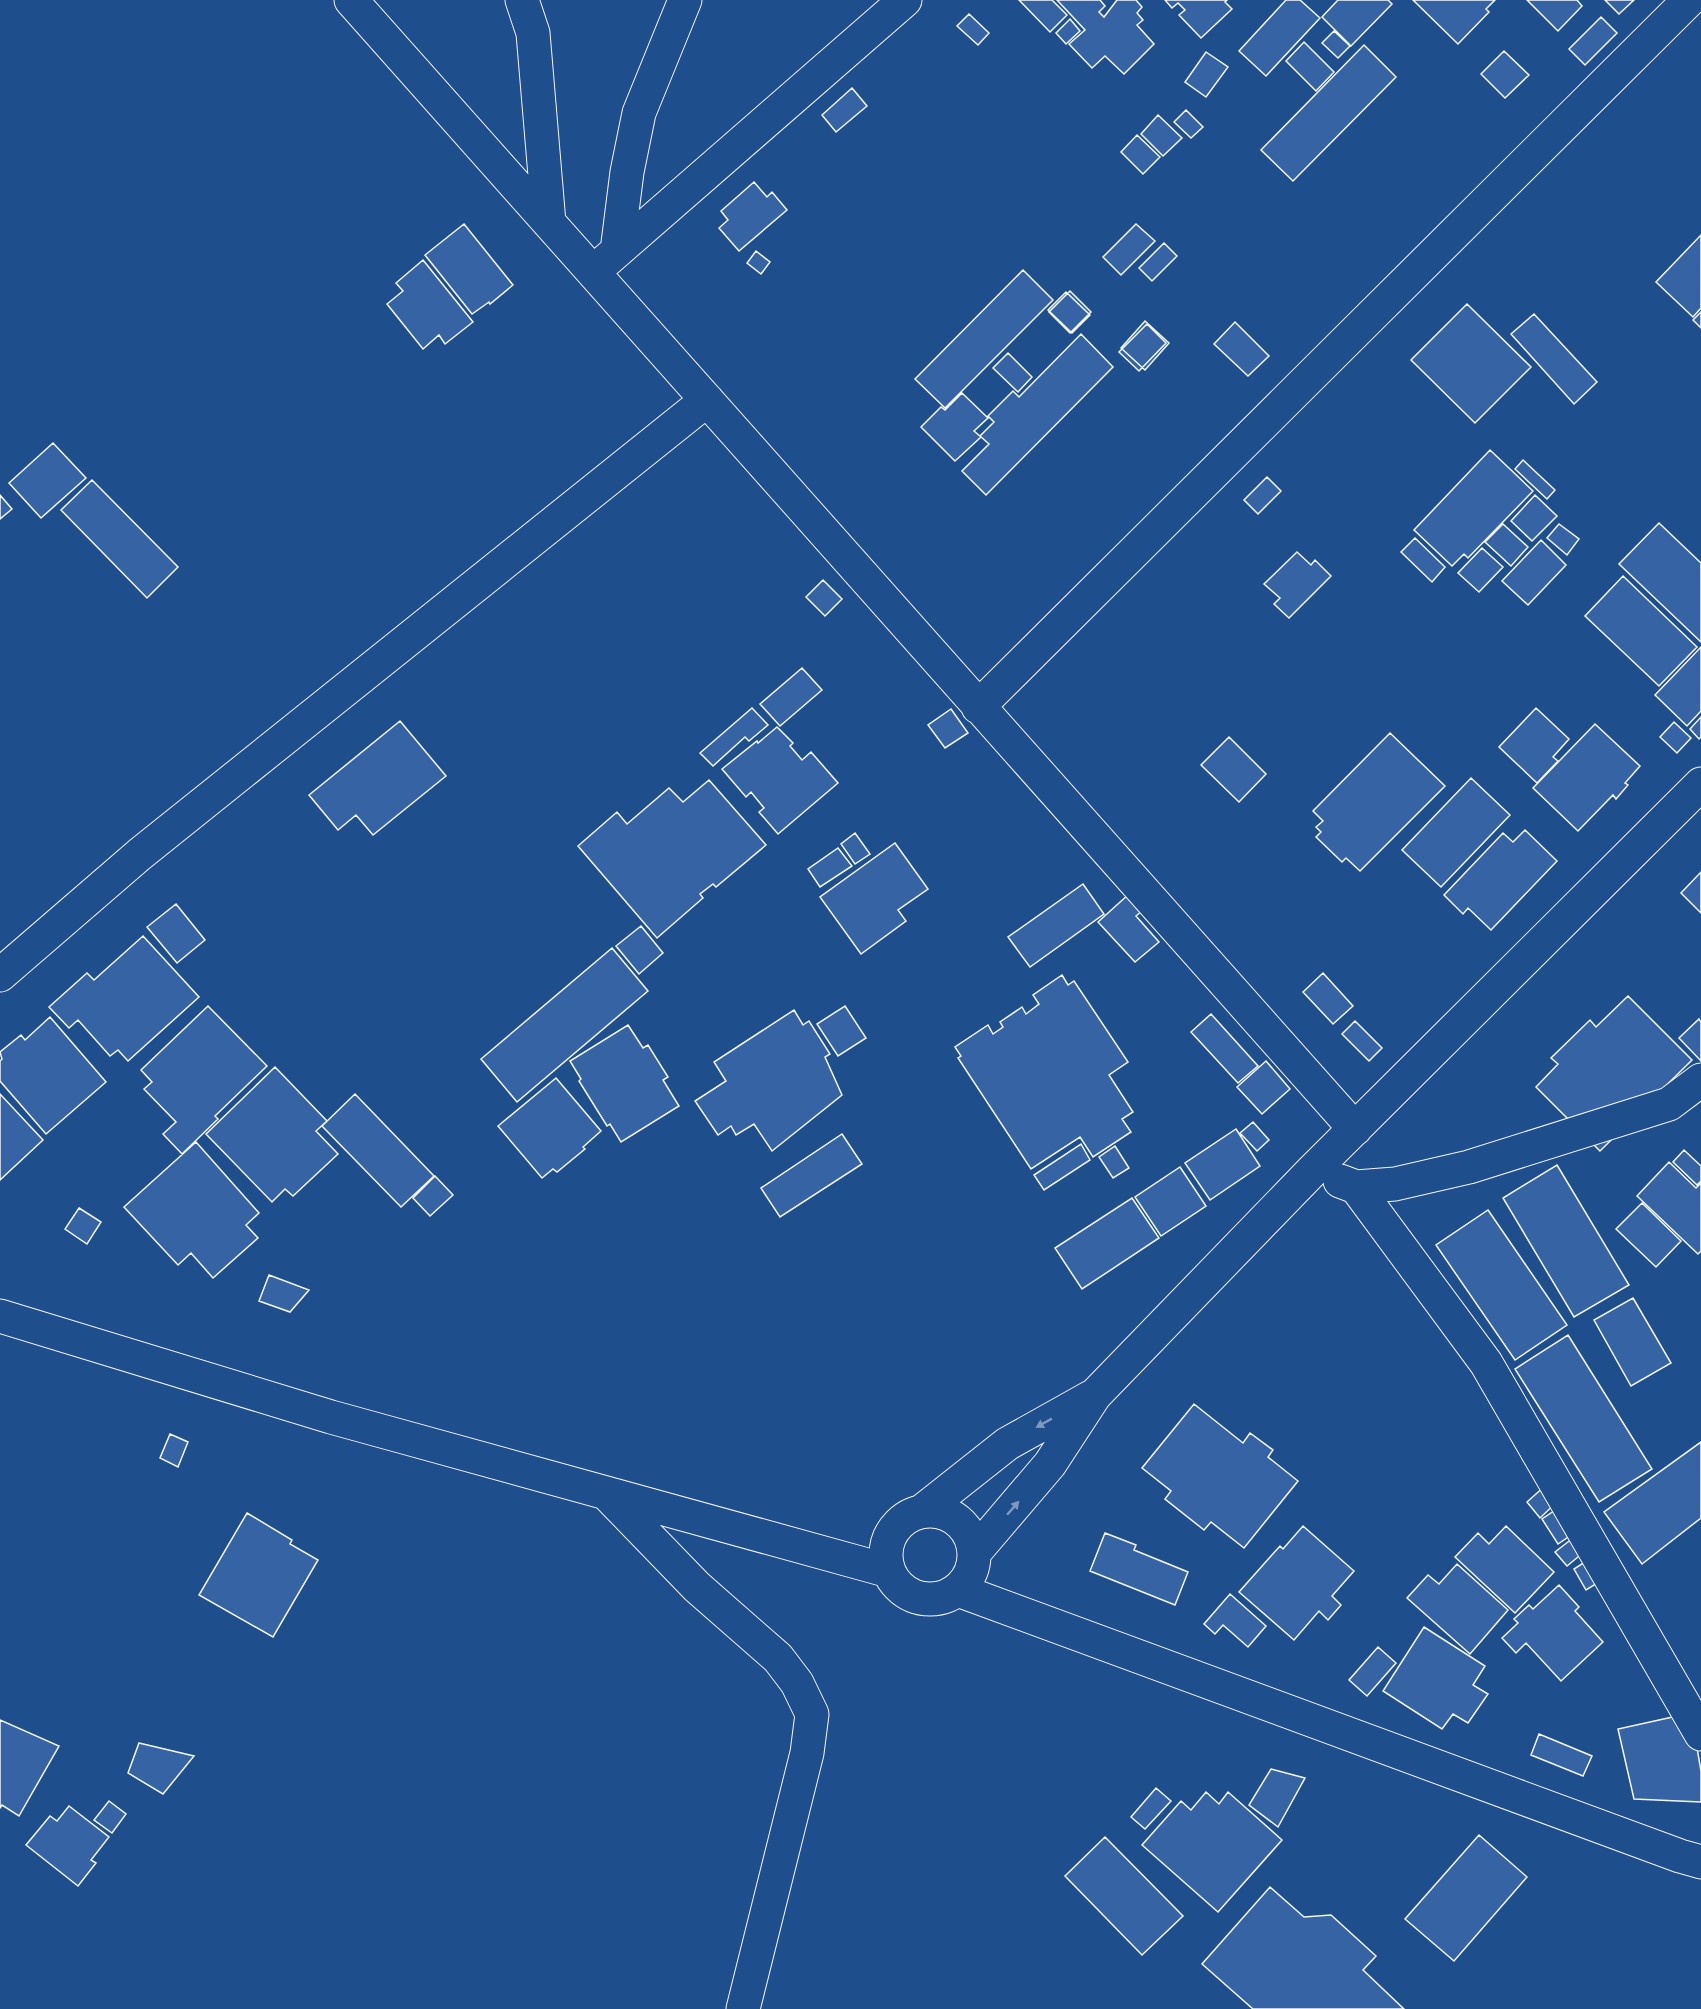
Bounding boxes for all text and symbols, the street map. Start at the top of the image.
one-way arrow [1036,1418,1052,1429]
one-way arrow [1006,1500,1020,1515]

